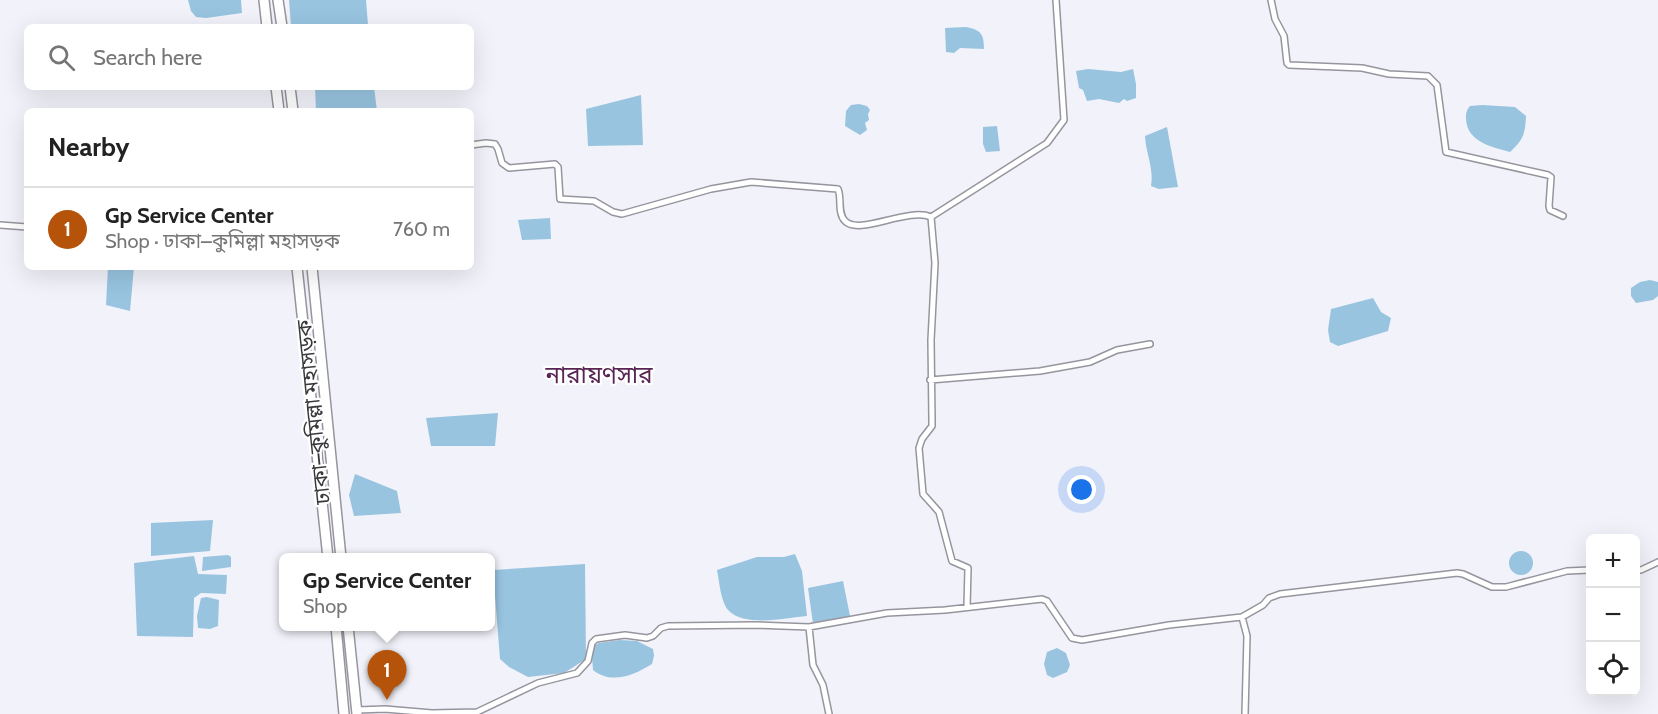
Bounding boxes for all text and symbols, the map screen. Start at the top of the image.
search box [24,24,474,90]
icon: search [45,41,78,74]
text: Search here [93,44,202,71]
text: Nearby [48,131,129,163]
text: Gp Service Center [105,202,273,229]
text: 1 [64,217,71,241]
text: 760 m [393,217,450,241]
text: Shop · ঢাকা–কুমিল্লা মহাসড়ক [105,229,340,253]
street label: ঢাকা–কুমিল্লা মহাসড়ক [291,317,335,506]
district label: নারায়ণসার [544,360,653,389]
your location [1067,475,1096,504]
map controls [1586,534,1640,696]
button: + [1586,534,1640,588]
popup [279,553,495,631]
text: Gp Service Center [303,567,471,594]
button: − [1586,588,1640,642]
text: Shop [303,594,347,618]
button: locate [1586,642,1640,696]
pin: 1 [368,650,406,700]

